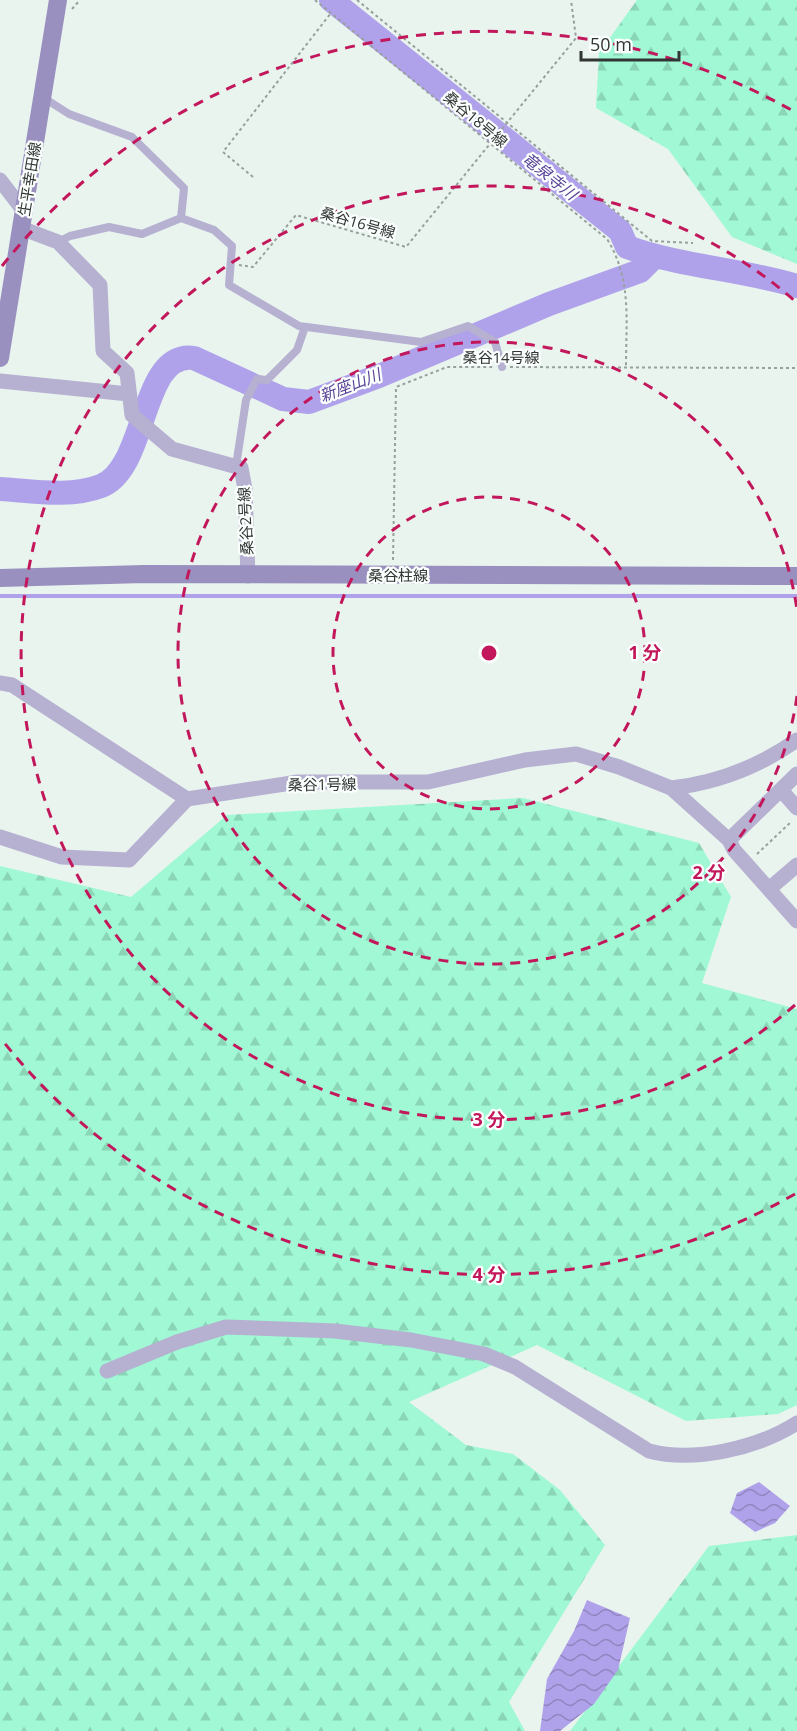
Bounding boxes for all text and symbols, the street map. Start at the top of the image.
scale bar [581,24,678,62]
text: 50 m [590,32,632,56]
street label: 桑谷18号線 [440,87,512,151]
street label: 生平幸田線 [13,140,45,218]
water label: 竜泉寺川 [518,147,583,206]
street label: 桑谷16号線 [318,202,398,242]
street label: 桑谷14号線 [462,347,540,367]
water label: 新座山川 [316,363,386,407]
street label: 桑谷2号線 [233,486,257,556]
street label: 桑谷柱線 [368,565,428,585]
text: 1 分 [629,640,661,664]
centre of rings [479,643,499,663]
street label: 桑谷1号線 [288,773,356,795]
text: 2 分 [693,860,725,884]
text: 3 分 [473,1107,505,1131]
text: 4 分 [473,1262,505,1286]

